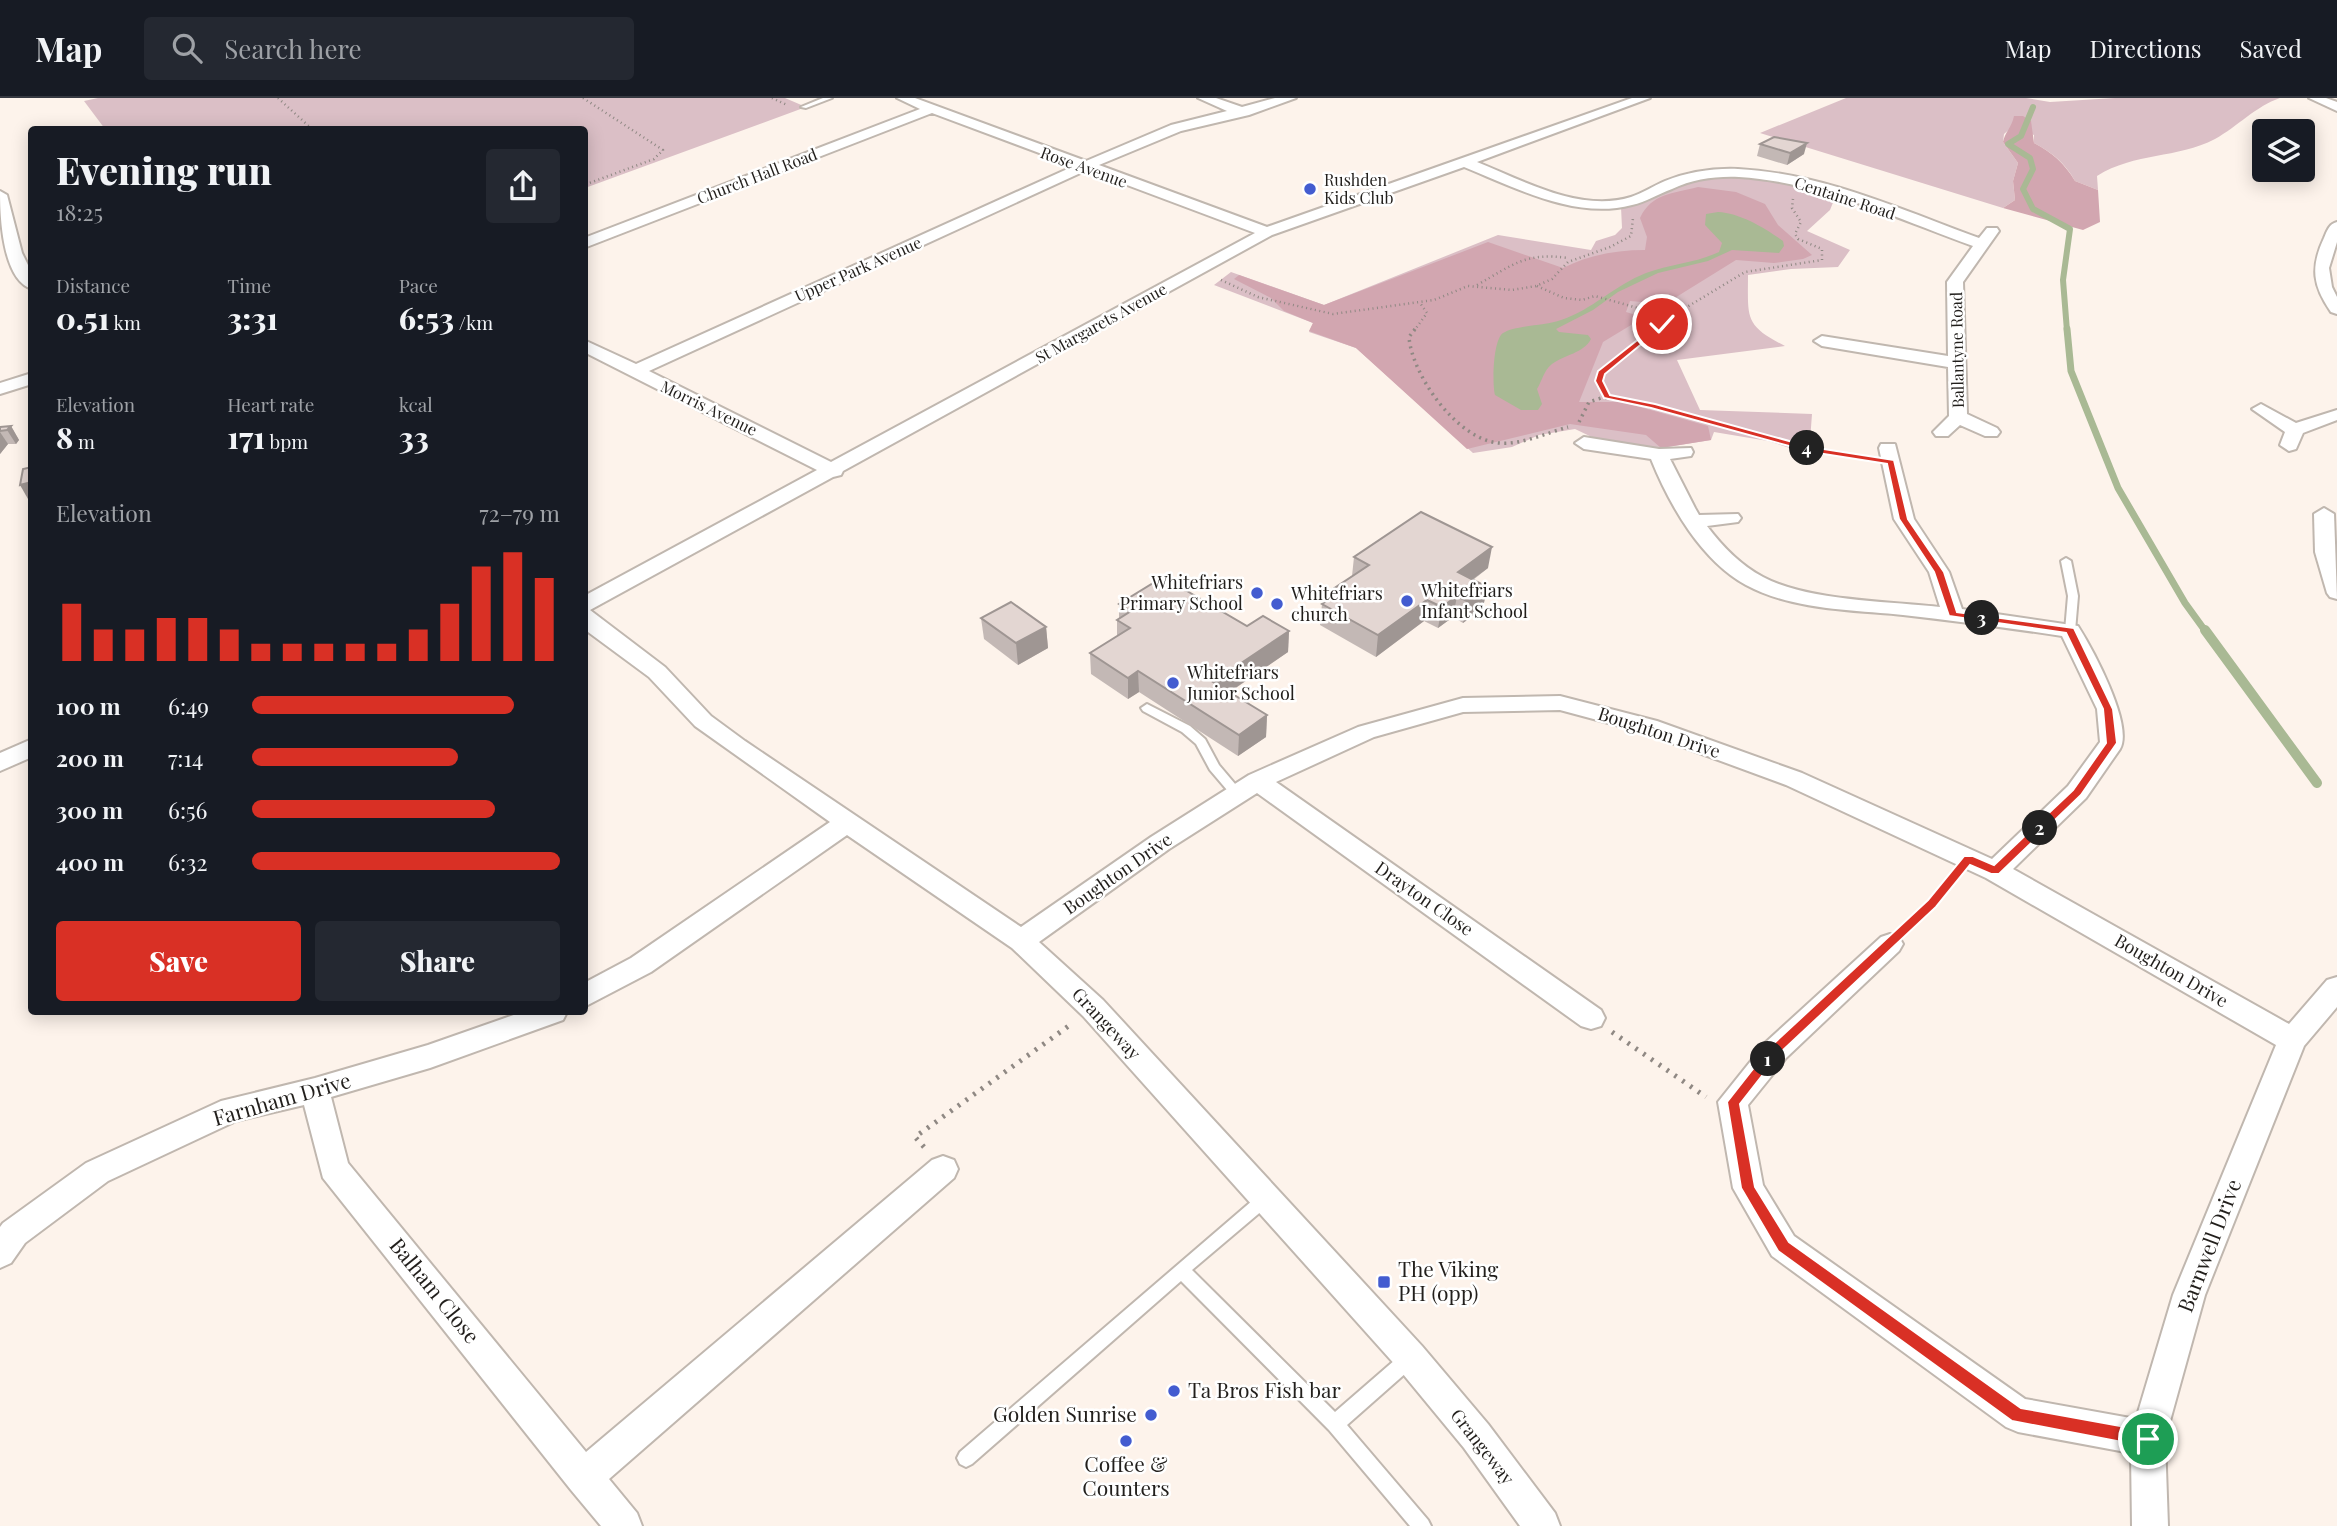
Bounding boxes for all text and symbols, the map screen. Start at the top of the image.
search box [144,17,634,80]
text: Map [35,26,102,70]
icon: search [168,29,206,67]
text: Search here [224,31,362,66]
text: Map [2005,32,2051,64]
text: Directions [2089,32,2202,64]
text: Saved [2240,32,2302,64]
map controls [2252,119,2315,182]
button: layers [2252,119,2315,182]
street label: Rose Avenue [1038,141,1130,192]
street label: Church Hall Road [694,143,820,208]
text: Evening run [56,144,272,195]
button: share [486,149,560,223]
place label: Rushden Kids Club [1324,169,1394,208]
street label: Centaine Road [1792,171,1898,224]
marker: Rushden Kids Club [1302,181,1318,197]
text: 18:25 [56,196,103,227]
street label: Upper Park Avenue [791,231,925,306]
text: Distance [56,272,130,298]
text: Time [227,272,271,298]
text: Pace [399,272,438,298]
street label: St Margarets Avenue [1031,278,1170,367]
street label: Ballantyne Road [1945,292,1968,408]
pin [1632,294,1692,354]
text: 0.51 [56,298,109,338]
text: 3:31 [227,298,278,338]
text: 6:53 [399,298,454,338]
icon: check [1643,305,1681,343]
text: km [109,309,141,335]
text: /km [454,309,493,335]
street label: Morris Avenue [658,375,761,440]
text: Elevation [56,391,135,417]
text: Heart rate [227,391,314,417]
text: kcal [399,391,433,417]
text: 8 [56,417,73,457]
text: 171 [227,417,265,457]
text: 33 [399,417,429,457]
text: m [73,428,95,454]
text: bpm [265,428,308,454]
pin: 4 [1790,430,1825,466]
text: 4 [1801,434,1812,460]
text: Elevation [56,497,152,528]
text: 72–79 m [479,497,560,528]
place label: Whitefriars Primary School [1119,570,1243,615]
place label: Whitefriars Infant School [1420,578,1528,623]
place label: Whitefriars church [1290,581,1383,626]
marker: Whitefriars Primary School [1249,585,1265,601]
marker: Whitefriars Infant School [1399,593,1415,609]
marker: Whitefriars church [1269,596,1285,612]
pin: 3 [1965,601,2000,636]
text: 3 [1977,604,1986,630]
place label: Whitefriars Junior School [1186,660,1295,705]
marker: Whitefriars Junior School [1165,675,1181,691]
text: 100 m [56,690,121,721]
text: 6:49 [168,690,209,721]
street label: Boughton Drive [1595,701,1723,763]
text: 200 m [56,742,124,773]
text: 7:14 [168,742,203,773]
text: 300 m [56,794,123,825]
text: 6:56 [168,794,207,825]
pin: 2 [2022,810,2058,846]
text: 2 [2035,814,2044,840]
street label: Boughton Drive [1058,827,1176,919]
text: 400 m [56,846,124,877]
text: 6:32 [168,846,207,877]
street label: Drayton Close [1371,855,1478,941]
button: Save [56,921,301,1001]
button: Share [315,921,560,1001]
street label: Boughton Drive [2110,928,2233,1012]
street label: Grangeway [1067,982,1146,1064]
pin: 1 [1750,1042,1786,1076]
text: 1 [1764,1045,1771,1071]
street label: Farnham Drive [209,1065,354,1131]
street label: Barnwell Drive [2170,1175,2246,1316]
street label: Balham Close [384,1231,487,1348]
place label: The Viking PH (opp) [1398,1254,1498,1306]
marker: The Viking PH (opp) [1376,1274,1392,1290]
place label: Ta Bros Fish bar [1188,1375,1342,1403]
marker: Ta Bros Fish bar [1166,1383,1182,1399]
place label: Golden Sunrise [993,1399,1137,1427]
street label: Grangeway [1446,1403,1520,1489]
marker: Golden Sunrise [1143,1407,1159,1423]
pin [2118,1409,2178,1469]
icon: arrive [2129,1420,2167,1458]
marker: Coffee & Counters [1118,1433,1134,1449]
place label: Coffee & Counters [1082,1449,1170,1501]

